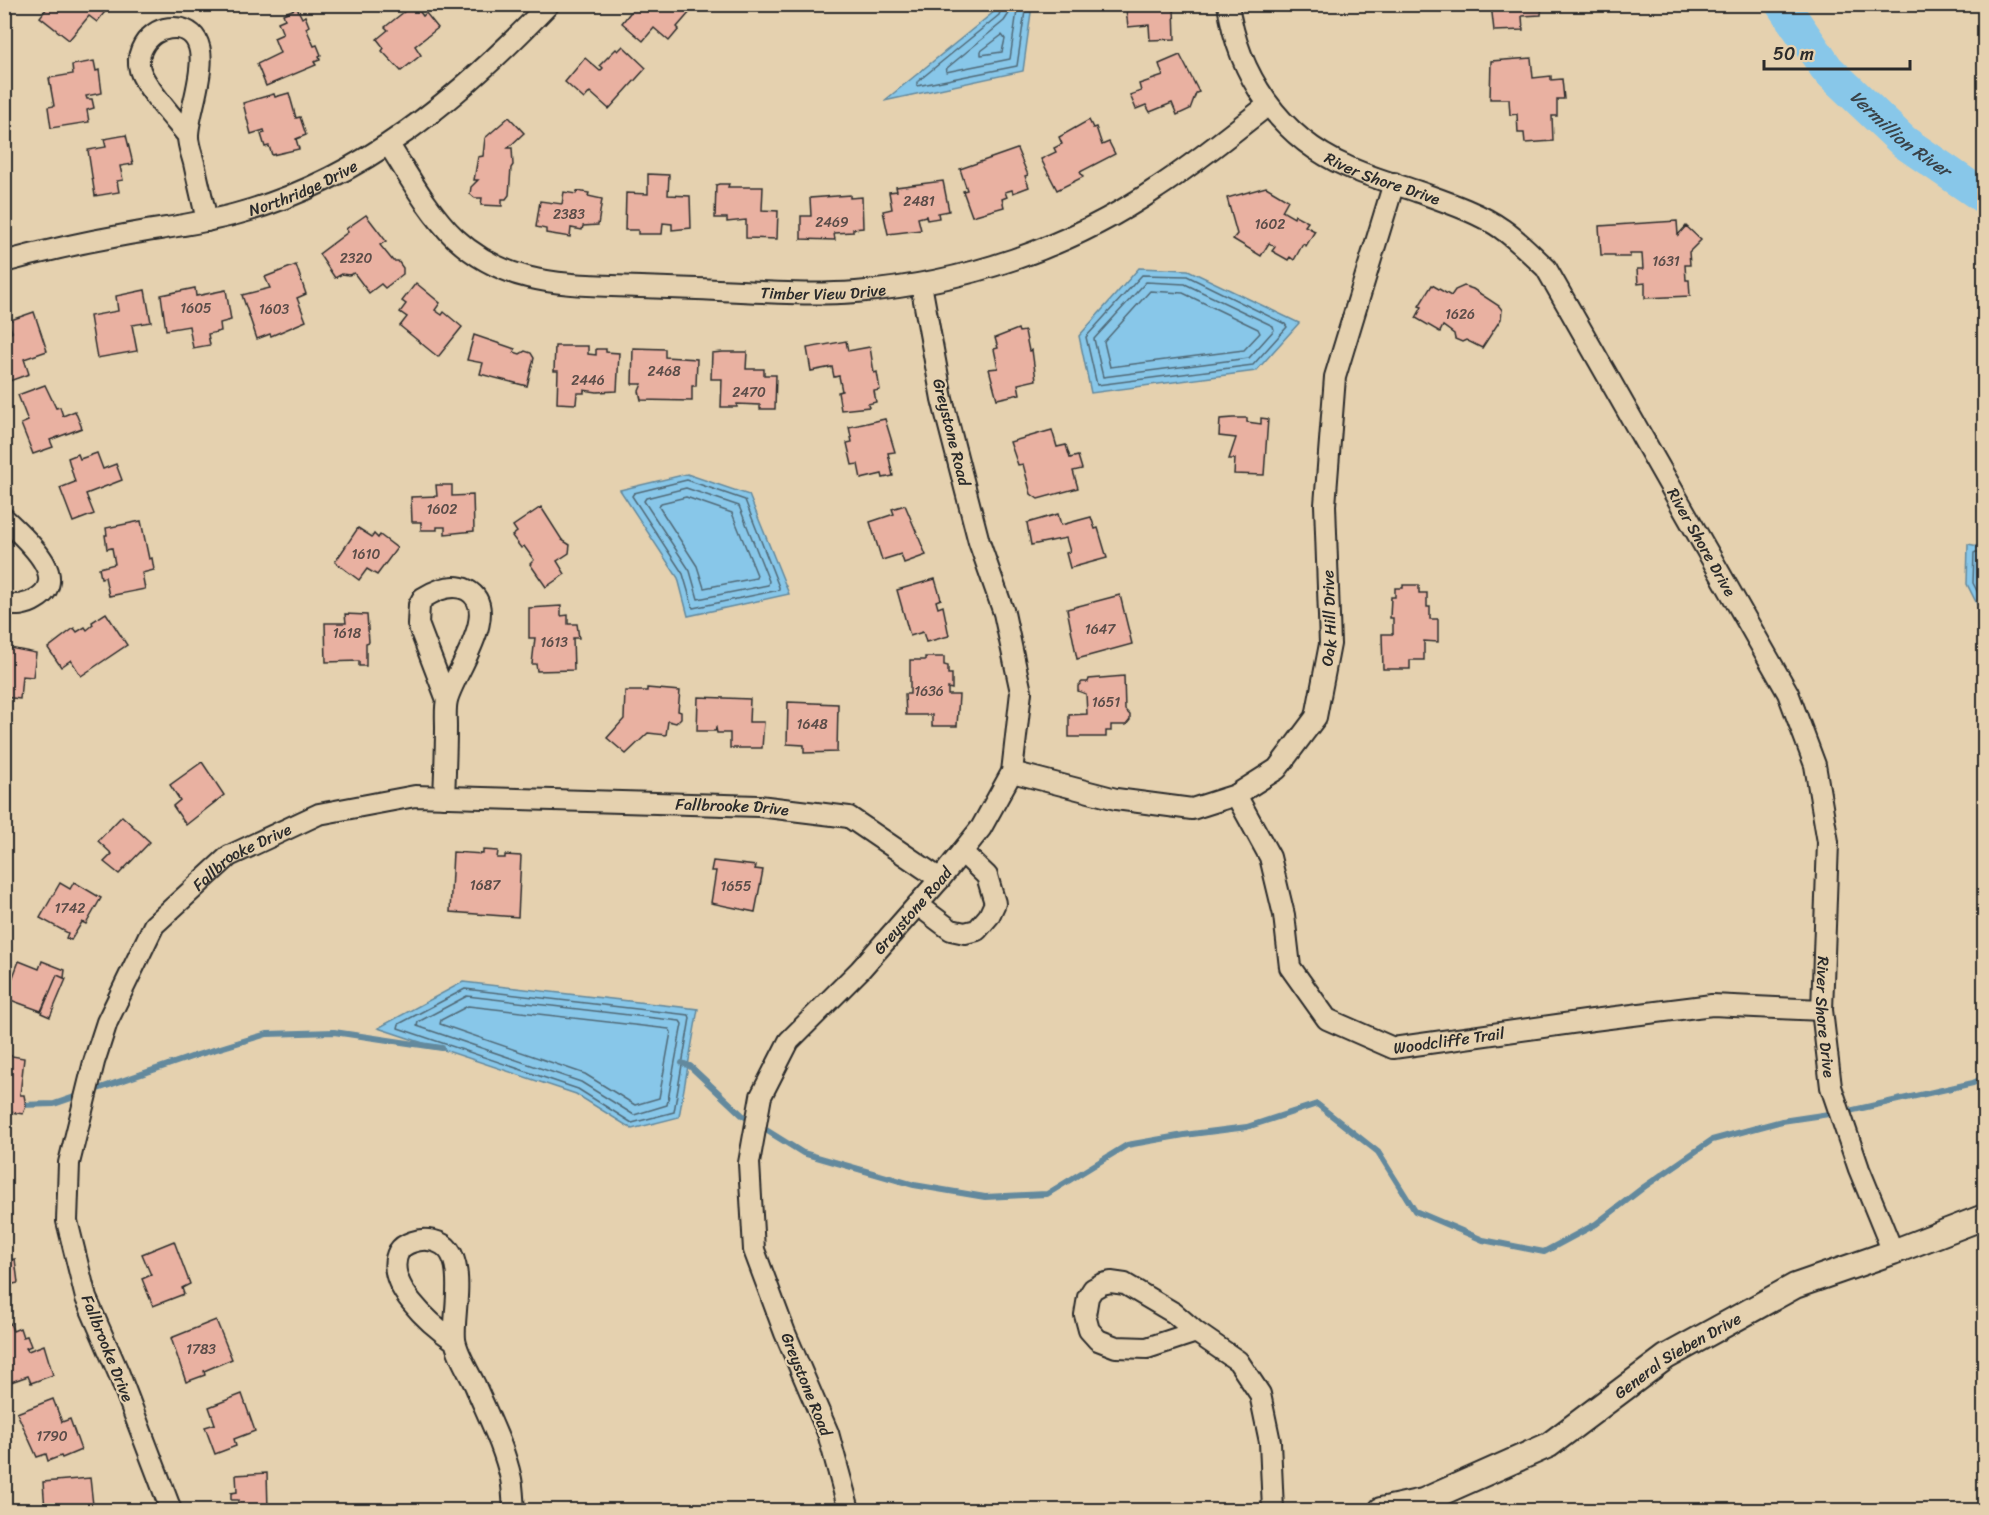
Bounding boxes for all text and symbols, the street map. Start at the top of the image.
scale bar [1764,33,1910,71]
text: 50 m [1773,38,1814,70]
water label: Vermillion River [1842,82,1960,188]
street label: River Shore Drive [1319,144,1445,214]
street label: Northridge Drive [245,152,363,225]
house number: 2481 [903,189,935,214]
house number: 2383 [553,202,585,227]
house number: 2469 [815,210,849,235]
house number: 1602 [1255,212,1285,237]
house number: 2320 [340,246,372,271]
house number: 1631 [1652,249,1680,274]
street label: Timber View Drive [760,275,888,309]
house number: 1605 [180,296,212,321]
house number: 1603 [259,297,290,322]
house number: 1626 [1445,302,1475,327]
house number: 2468 [647,359,681,384]
house number: 2446 [571,368,605,393]
street label: Greystone Road [924,375,979,490]
house number: 2470 [732,380,766,405]
street label: River Shore Drive [1659,482,1744,602]
house number: 1602 [427,497,457,522]
house number: 1610 [352,542,381,567]
street label: Oak Hill Drive [1312,569,1345,669]
house number: 1647 [1085,617,1116,642]
house number: 1618 [333,621,362,646]
house number: 1613 [540,630,568,655]
house number: 1636 [914,679,944,704]
house number: 1651 [1092,690,1120,715]
house number: 1648 [796,712,828,737]
street label: Fallbrooke Drive [675,790,791,825]
street label: Fallbrooke Drive [185,815,297,898]
street label: Greystone Road [866,859,961,961]
house number: 1687 [470,873,501,898]
house number: 1655 [720,874,752,899]
house number: 1742 [55,896,85,921]
street label: River Shore Drive [1807,956,1844,1079]
street label: Woodcliffe Trail [1392,1019,1507,1063]
street label: Fallbrooke Drive [73,1290,142,1407]
street label: General Sieben Drive [1608,1304,1747,1407]
street label: Greystone Road [773,1328,841,1442]
house number: 1783 [186,1337,216,1362]
house number: 1790 [36,1424,68,1449]

